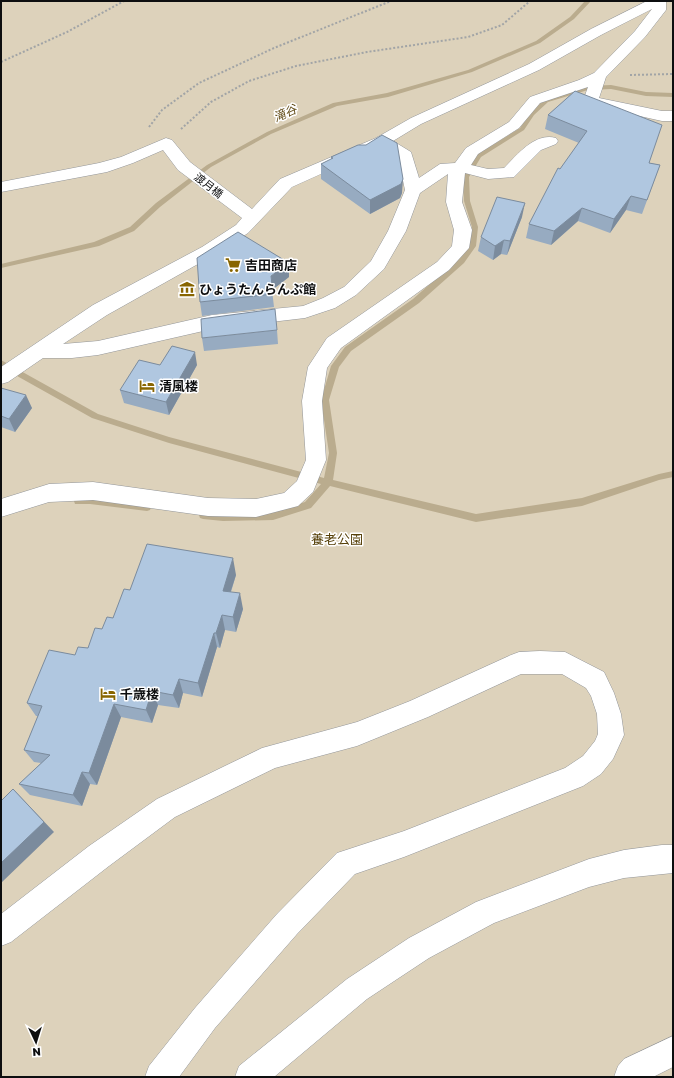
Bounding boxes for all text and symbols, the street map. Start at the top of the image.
water label: 滝谷 [271,101,300,125]
street label: 渡月橋 [192,170,226,200]
supermarket icon: 吉田商店 [224,256,242,274]
place label: 吉田商店 [245,257,297,273]
museum icon: ひょうたんらんぷ館 [178,280,196,298]
place label: ひょうたんらんぷ館 [199,281,316,297]
hotel icon: 清風楼 [138,377,156,395]
place label: 清風楼 [159,378,198,394]
park label: 養老公園 [311,531,363,547]
hotel icon: 千歳楼 [99,685,117,703]
place label: 千歳楼 [120,686,159,702]
north arrow [16,1022,56,1062]
text: N [32,1046,41,1059]

